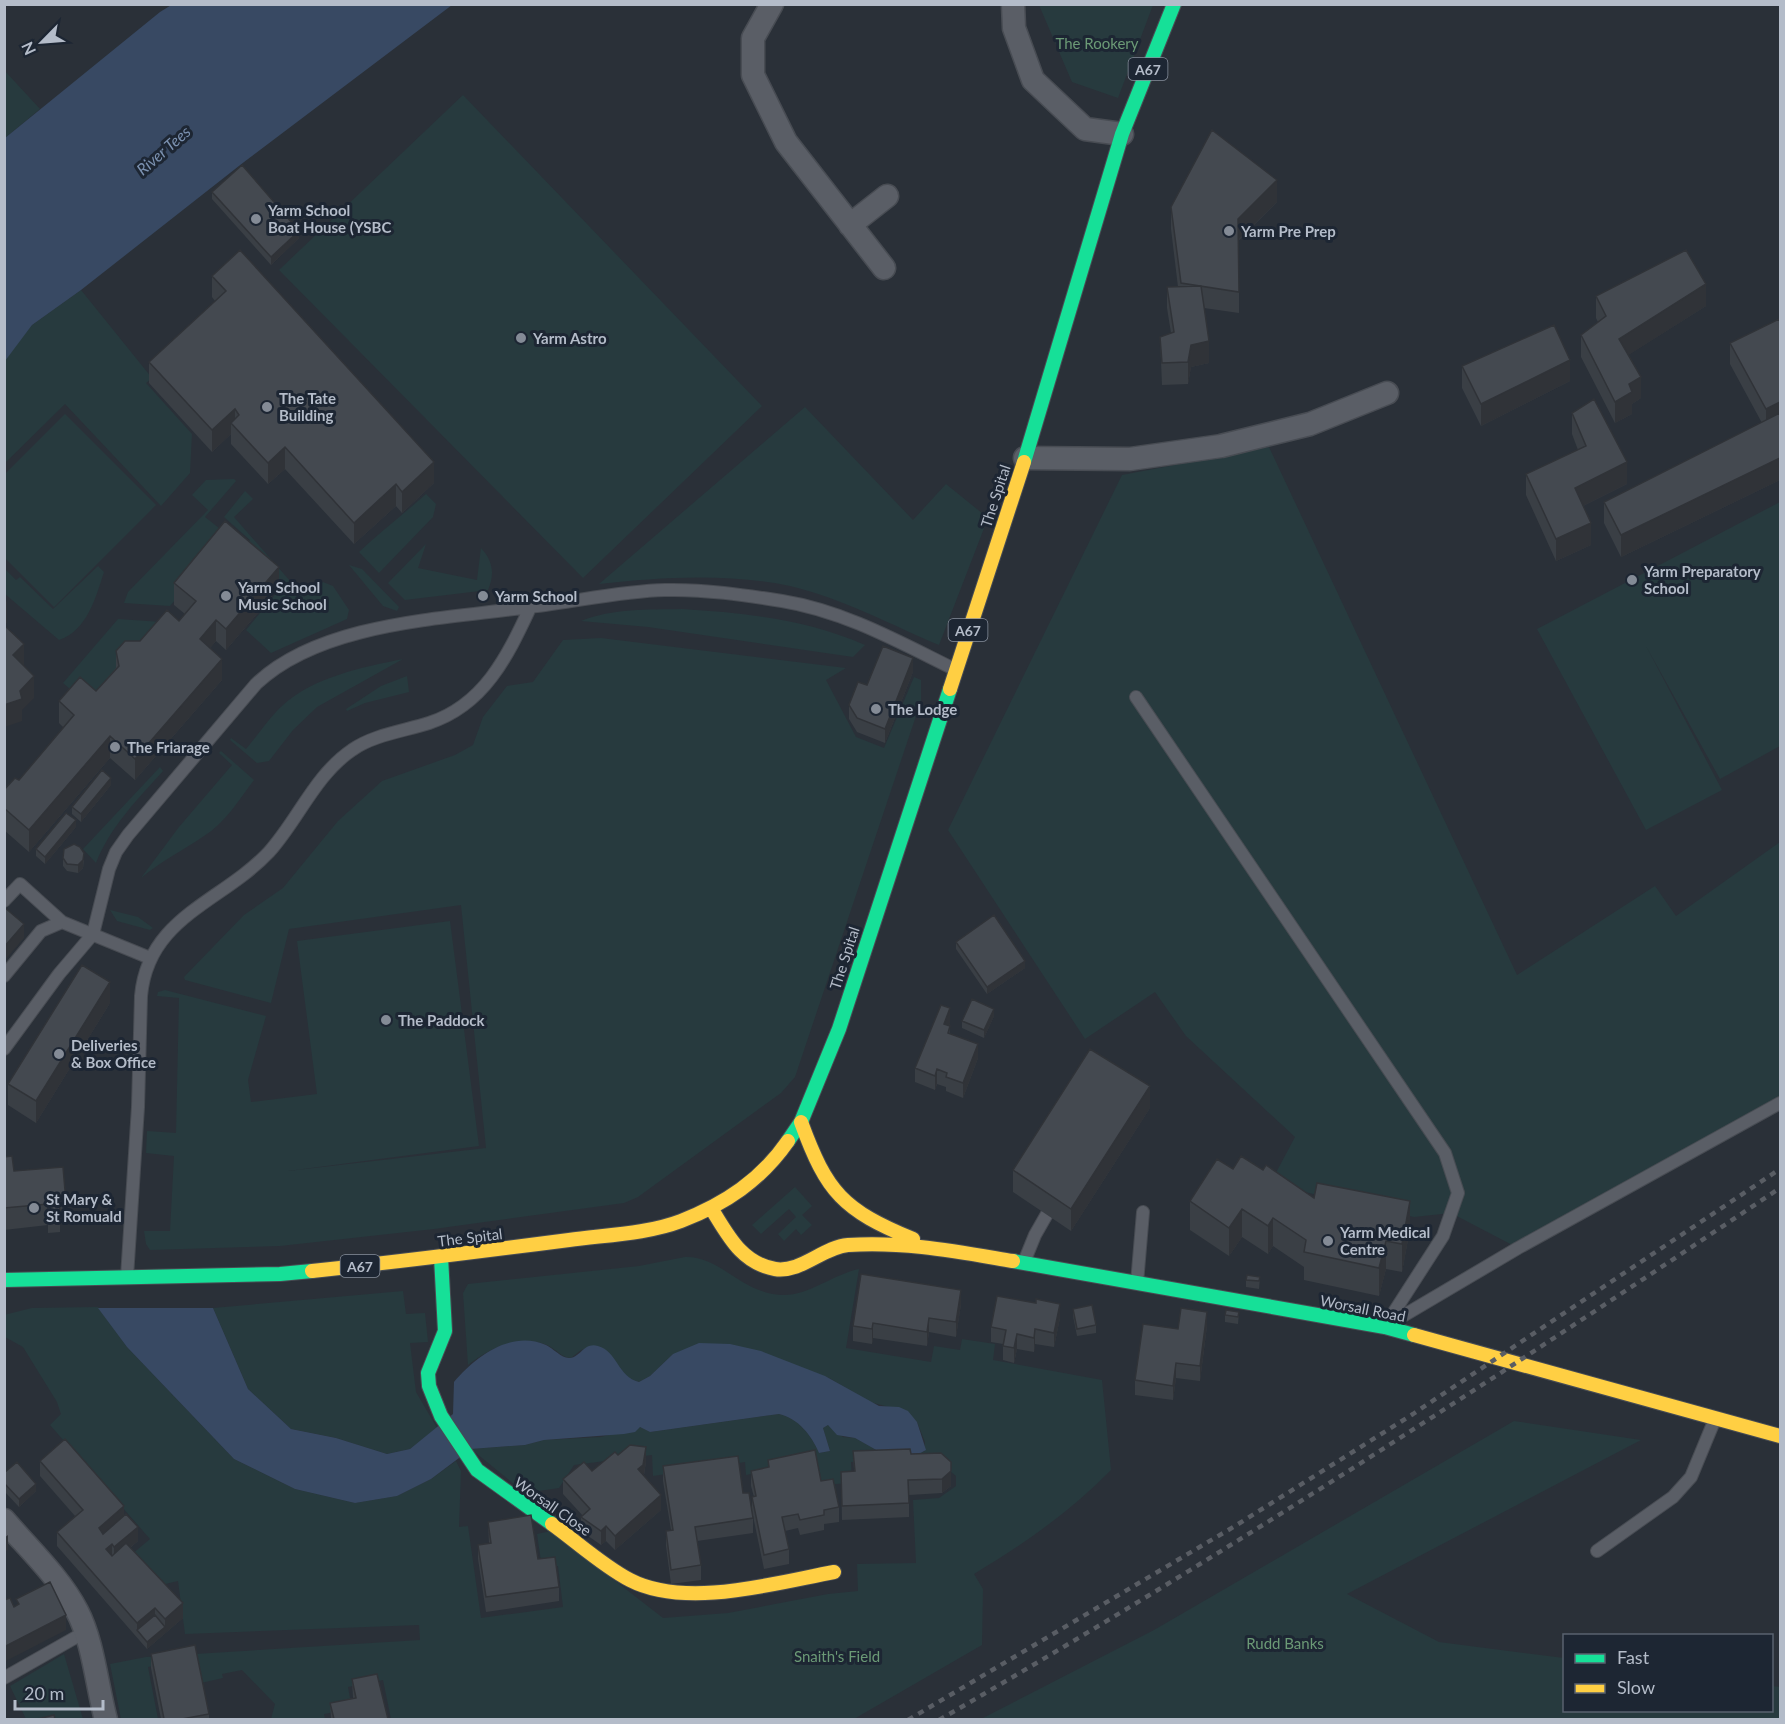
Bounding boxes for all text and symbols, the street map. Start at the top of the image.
north arrow [12,12,72,72]
park label: The Rookery [1055,34,1139,52]
text: N [17,39,39,58]
road number: A67 [1128,58,1168,80]
water label: River Tees [132,121,194,179]
place label: Yarm School Boat House (YSBC [267,201,391,236]
marker: Yarm School Boat House (YSBC [249,212,263,226]
place label: Yarm Pre Prep [1240,222,1336,240]
marker: Yarm Pre Prep [1222,224,1236,238]
place label: Yarm Astro [532,329,607,347]
marker: Yarm Astro [514,331,528,345]
place label: The Tate Building [279,389,336,424]
marker: The Tate Building [260,400,274,414]
street label: The Spital [976,462,1014,530]
place label: Yarm Preparatory School [1643,562,1761,597]
marker: Yarm Preparatory School [1625,573,1639,587]
place label: Yarm School Music School [237,578,327,613]
place label: Yarm School [494,587,577,605]
marker: Yarm School Music School [219,589,233,603]
marker: Yarm School [476,589,490,603]
road number: A67 [948,619,988,641]
place label: The Lodge [888,700,957,718]
marker: The Lodge [869,702,883,716]
place label: The Friarage [127,738,210,756]
marker: The Friarage [108,740,122,754]
street label: The Spital [825,924,863,992]
place label: The Paddock [398,1011,486,1029]
marker: The Paddock [379,1013,393,1027]
place label: Deliveries & Box Office [71,1036,156,1071]
marker: Deliveries & Box Office [52,1047,66,1061]
place label: St Mary & St Romuald [46,1190,122,1225]
marker: St Mary & St Romuald [27,1201,41,1215]
place label: Yarm Medical Centre [1339,1223,1430,1258]
street label: The Spital [437,1224,503,1250]
marker: Yarm Medical Centre [1321,1234,1335,1248]
road number: A67 [340,1255,380,1277]
street label: Worsall Road [1319,1291,1407,1325]
street label: Worsall Close [511,1473,595,1539]
park label: Rudd Banks [1246,1634,1324,1652]
legend [1563,1634,1773,1712]
text: Fast [1617,1646,1650,1668]
park label: Snaith's Field [794,1647,880,1665]
scale bar [15,1673,104,1711]
text: Slow [1617,1676,1655,1698]
text: 20 m [24,1682,64,1704]

